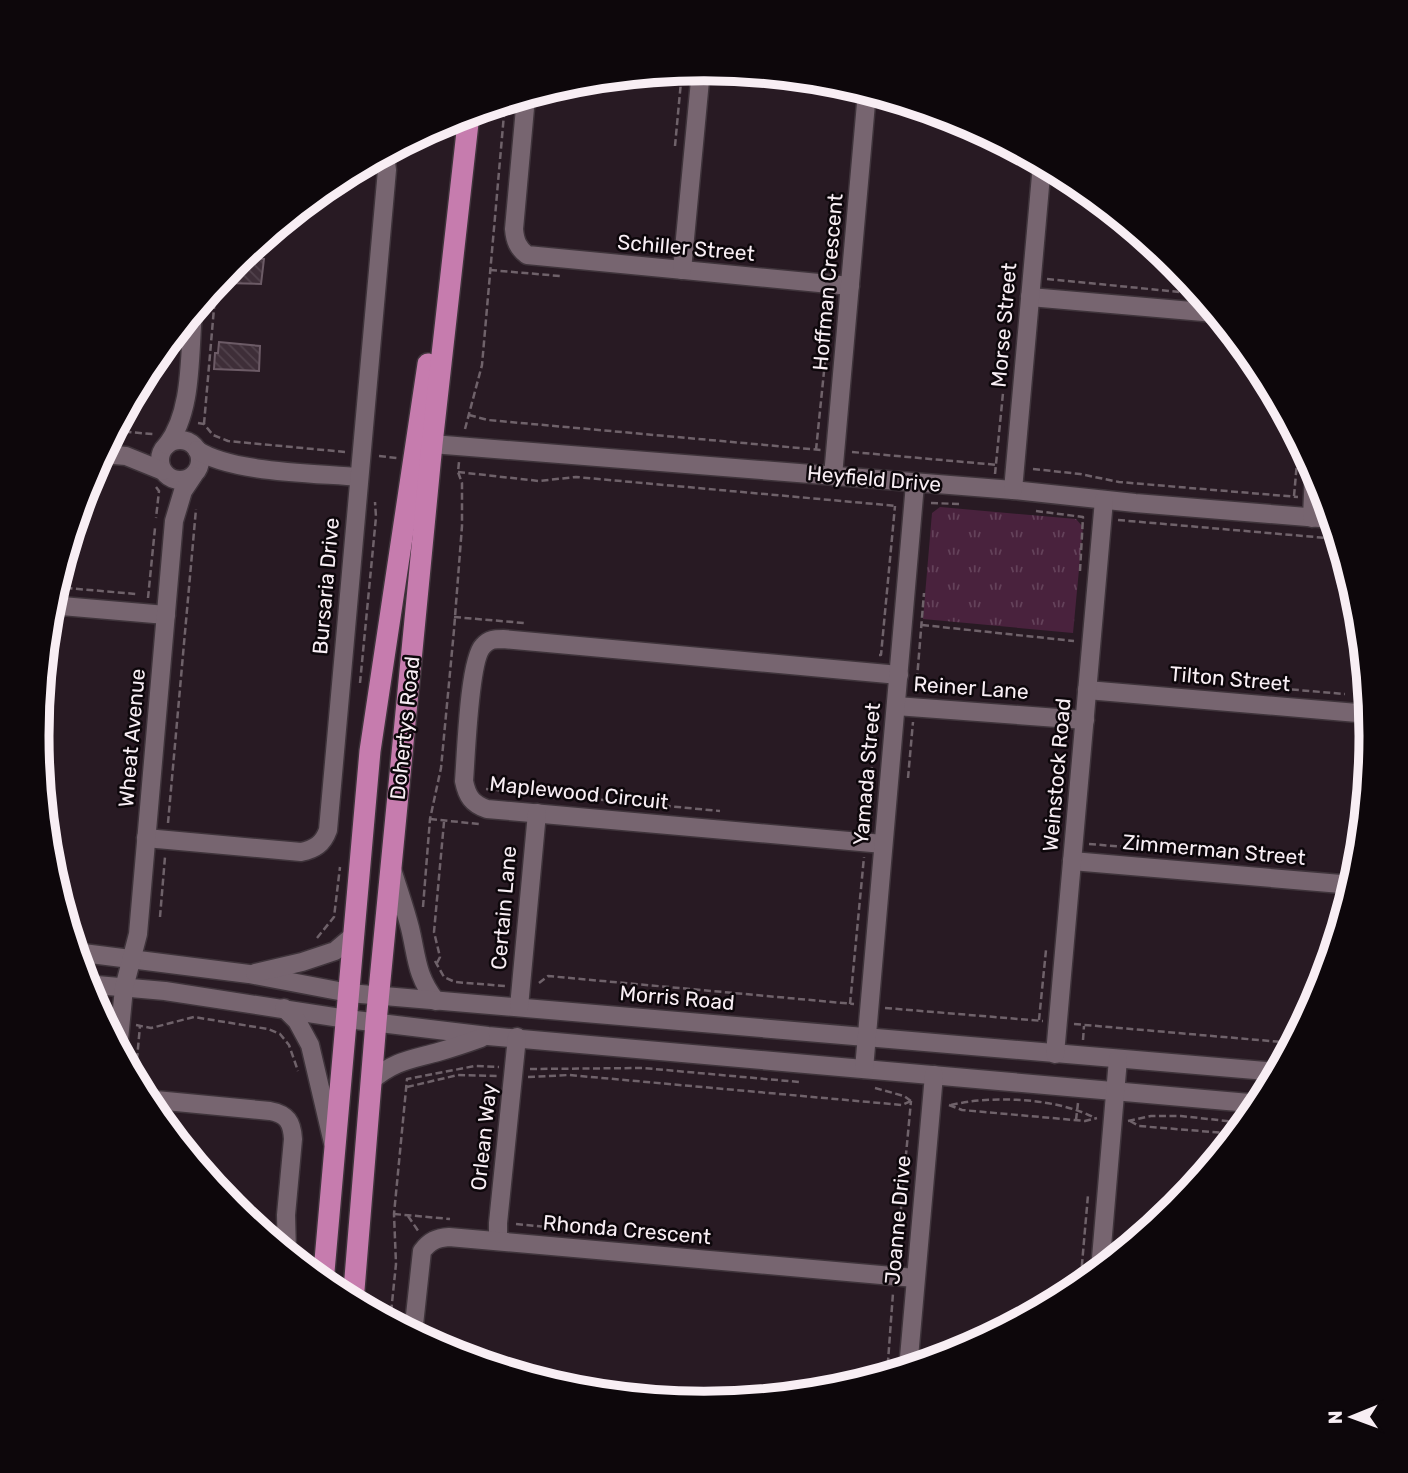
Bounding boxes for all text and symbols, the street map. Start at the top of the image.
street label: Hoffman Crescent [807,192,848,372]
street label: Schiller Street [616,229,756,266]
street label: Morse Street [986,262,1021,388]
street label: Heyfield Drive [806,460,942,497]
street label: Bursaria Drive [307,516,344,655]
street label: Dohertys Road [385,655,424,801]
street label: Tilton Street [1169,661,1291,696]
street label: Wheat Avenue [113,668,150,808]
street label: Reiner Lane [913,671,1030,704]
street label: Weinstock Road [1037,697,1076,853]
street label: Yamada Street [848,701,885,846]
street label: Maplewood Circuit [488,771,670,814]
street label: Zimmerman Street [1121,829,1307,870]
street label: Certain Lane [486,845,521,971]
street label: Morris Road [618,980,736,1015]
street label: Orlean Way [465,1082,502,1192]
street label: Joanne Drive [879,1154,916,1286]
street label: Rhonda Crescent [542,1210,712,1249]
north arrow [1317,1382,1387,1452]
text: N [1324,1410,1347,1424]

